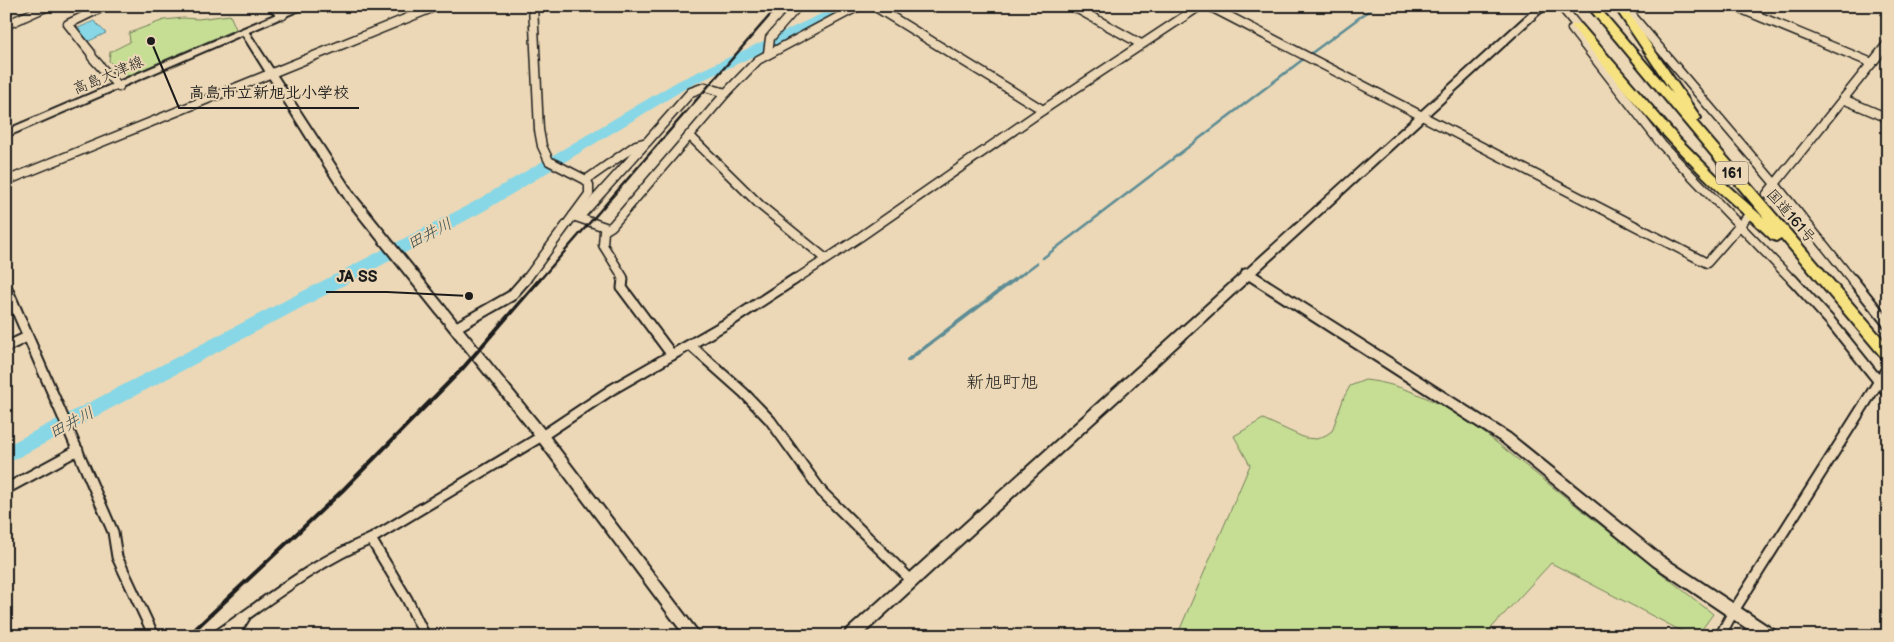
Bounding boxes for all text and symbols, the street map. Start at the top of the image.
street label: 高島大津線 [70,52,146,99]
callout: 高島市立新旭北小学校 [179,77,359,108]
text: 高島市立新旭北小学校 [189,84,349,103]
road number: 161 [1716,162,1748,184]
street label: 国道161号 [1762,185,1819,247]
water label: 田井川 [404,215,455,254]
callout: JA SS [326,261,387,292]
text: JA SS [336,268,378,287]
district label: 新旭町旭 [966,372,1038,393]
water label: 田井川 [46,404,97,443]

